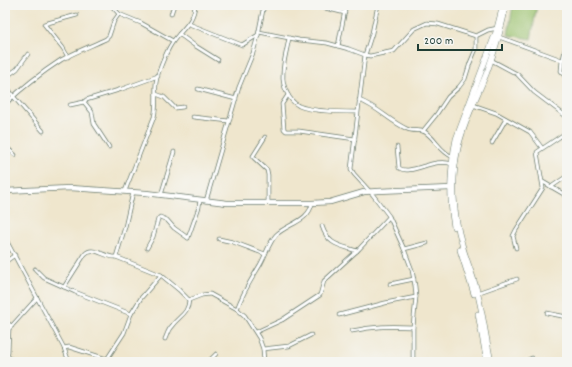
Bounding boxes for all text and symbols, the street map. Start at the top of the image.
scale bar [418,26,502,52]
text: 200 m [424,33,453,50]

